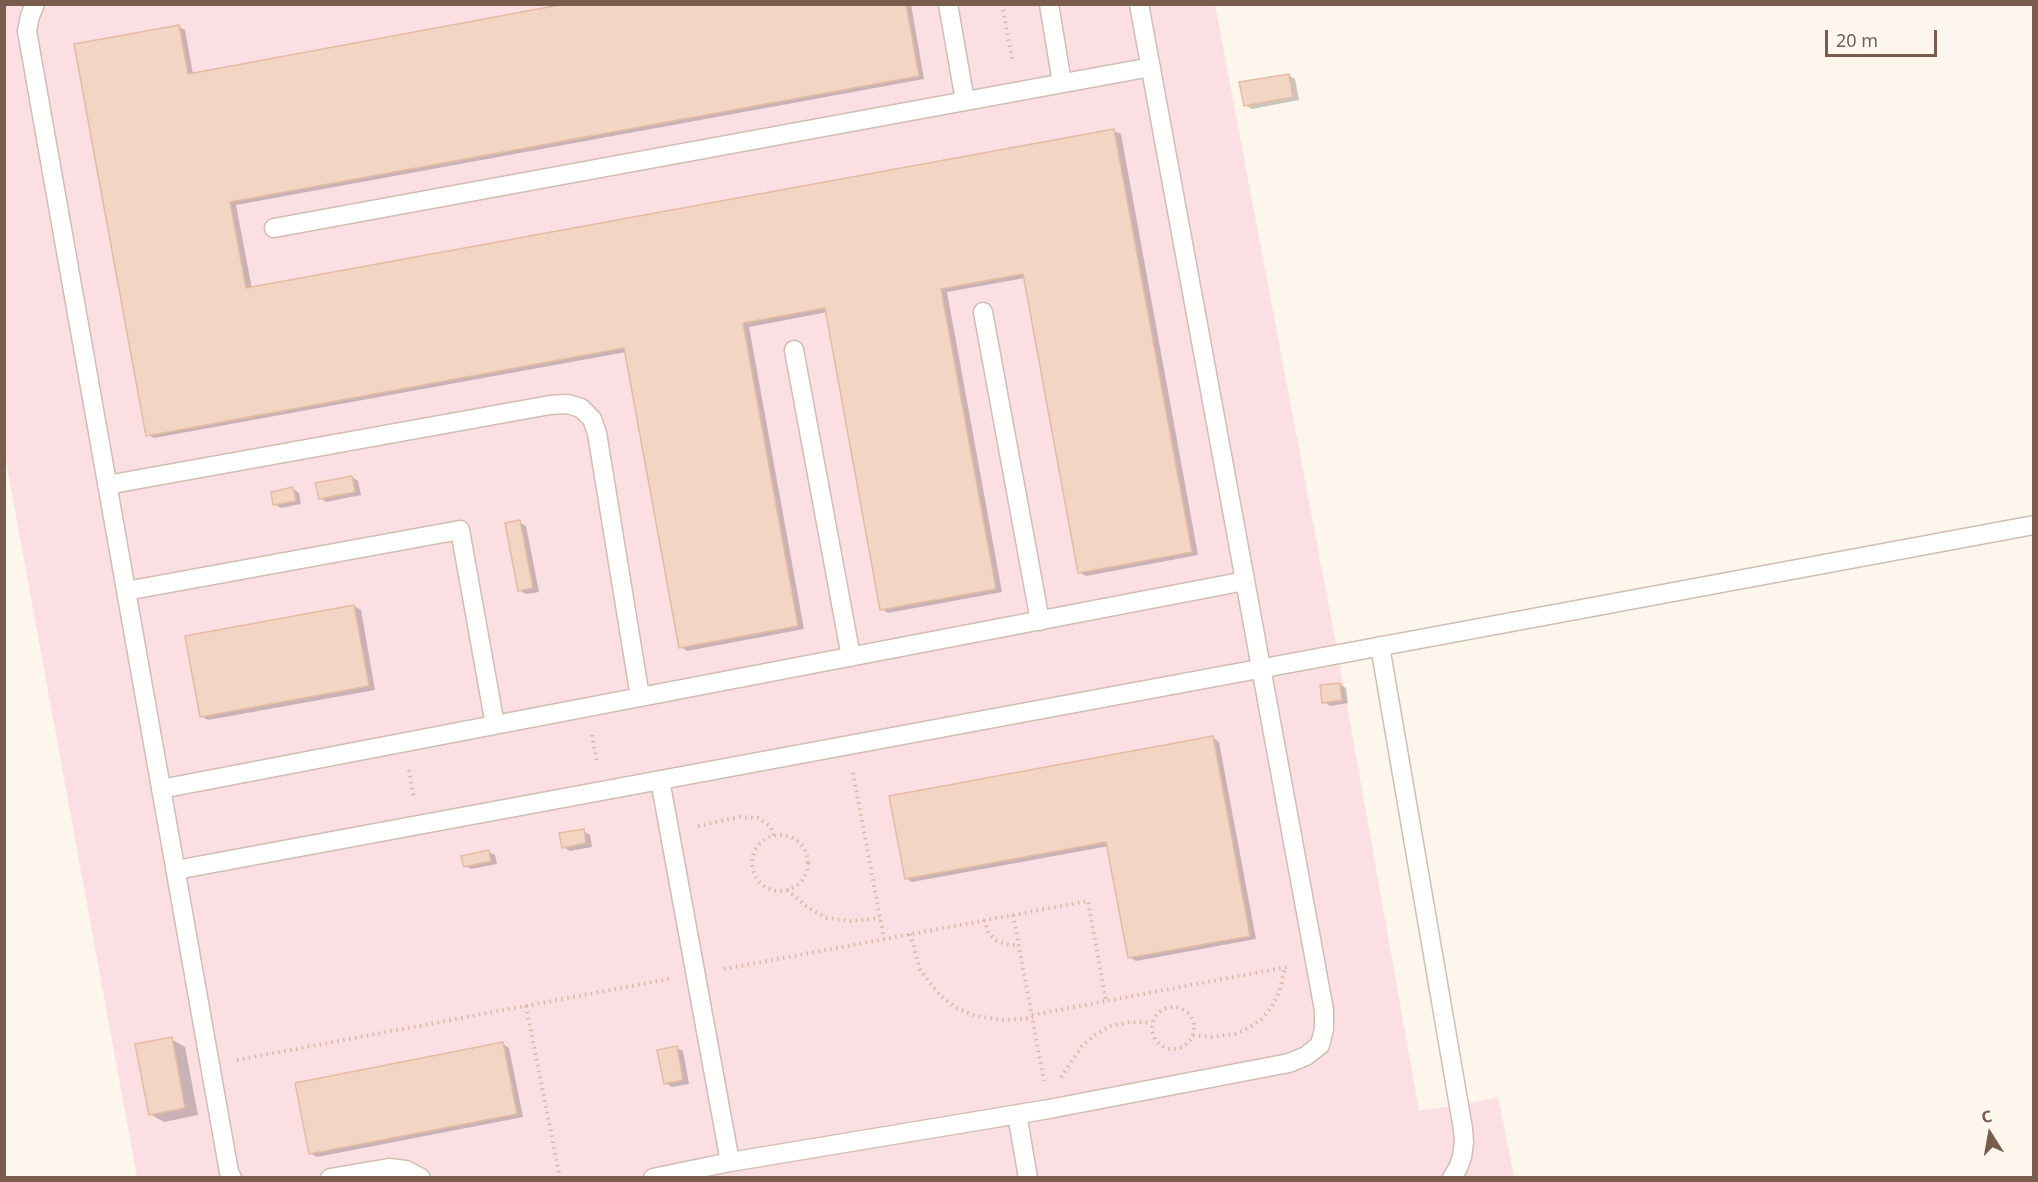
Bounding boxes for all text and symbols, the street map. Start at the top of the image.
scale bar [1828,18,1940,56]
text: 20 m [1836,28,1878,52]
north arrow [1960,1104,2020,1164]
text: С [1979,1105,1994,1128]

